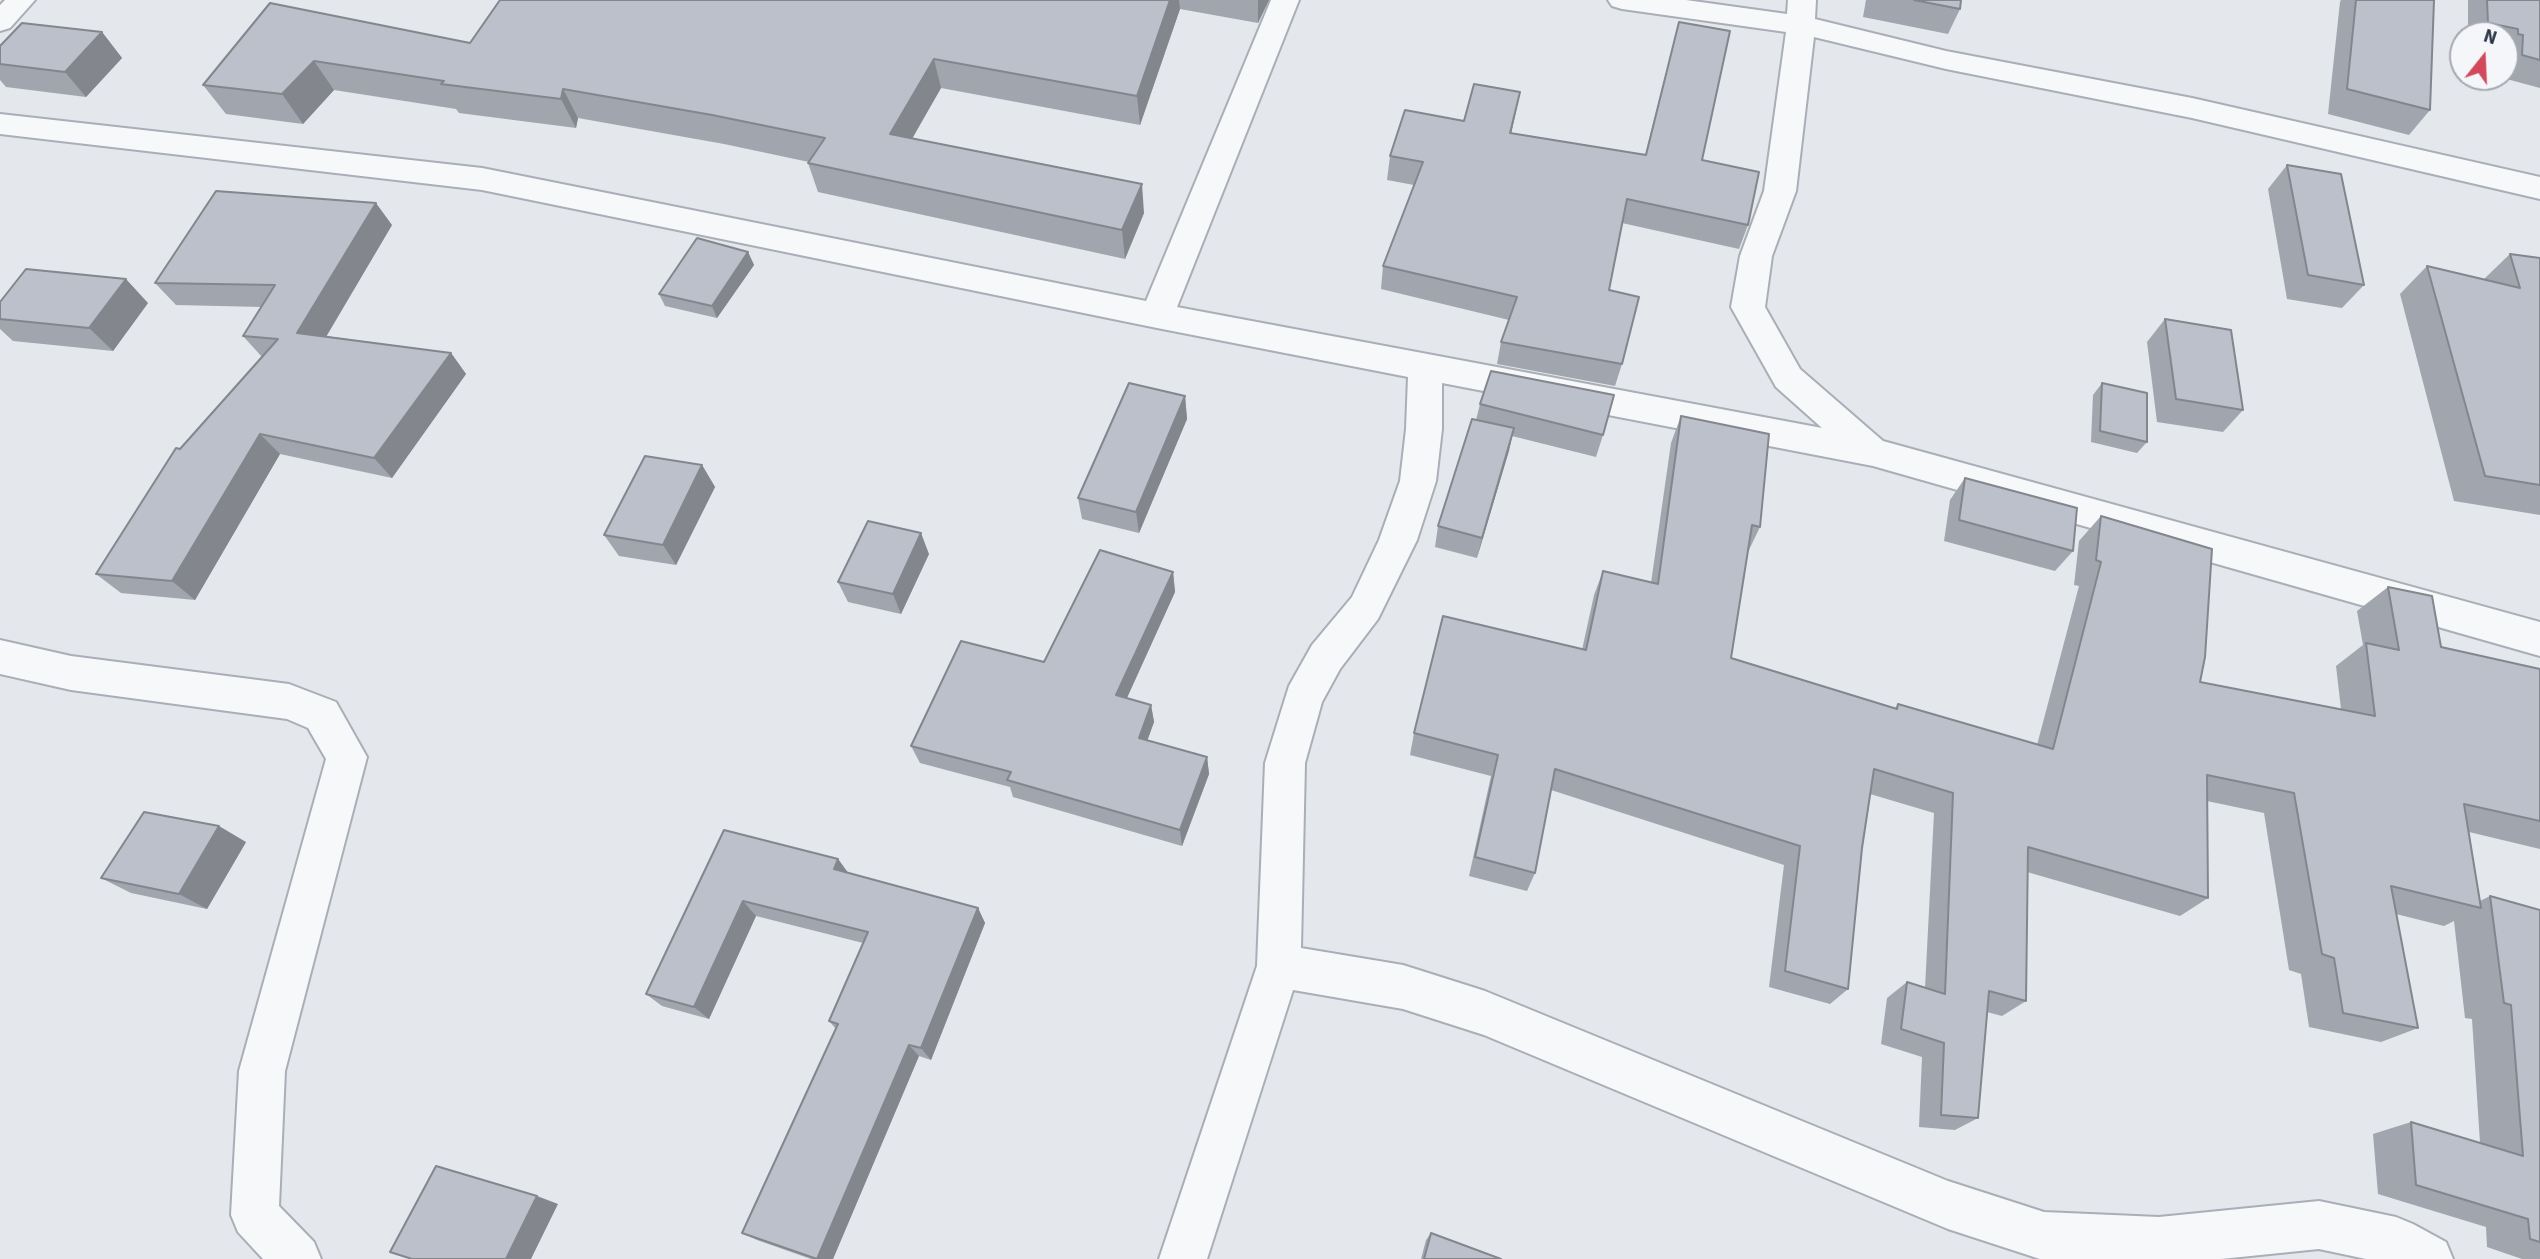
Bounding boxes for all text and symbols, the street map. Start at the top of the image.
north arrow [2449,21,2519,91]
text: N [2480,23,2500,52]

